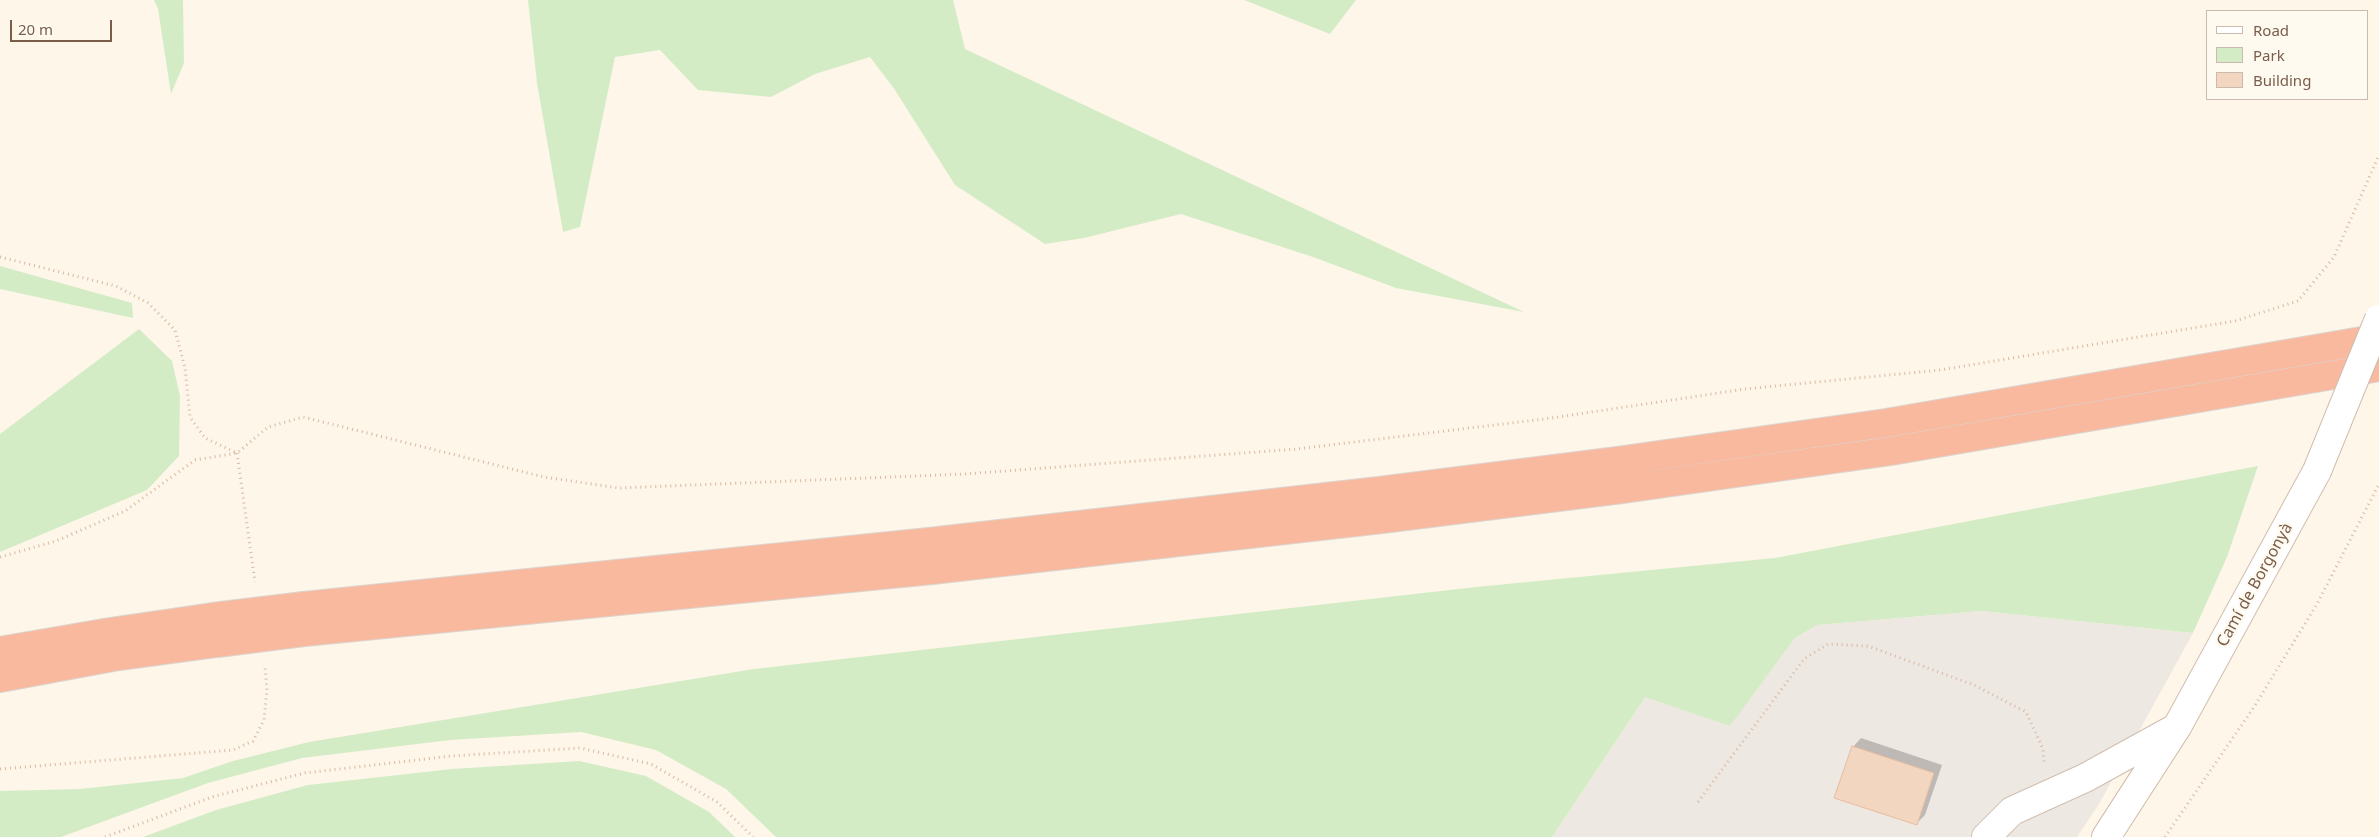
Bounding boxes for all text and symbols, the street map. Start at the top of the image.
scale bar [12,10,115,42]
legend [2206,10,2369,100]
text: 20 m [18,19,53,39]
text: Road [2253,20,2289,40]
text: Park [2253,45,2285,65]
text: Building [2253,70,2311,90]
street label: Camí de Borgonyà [2213,520,2297,650]

